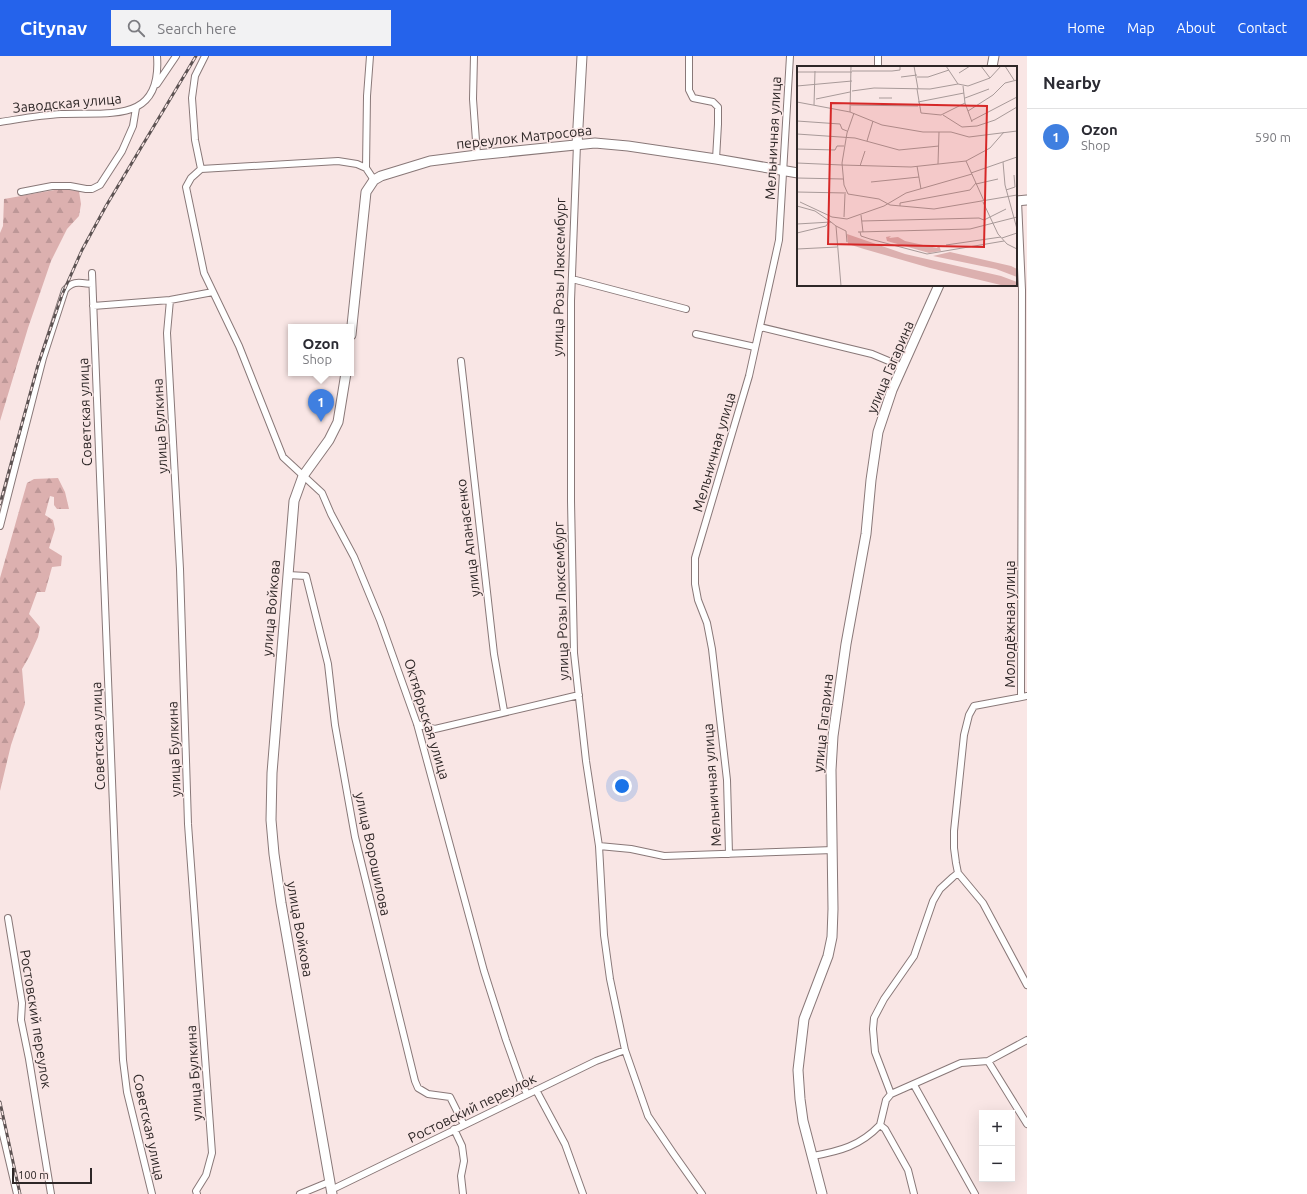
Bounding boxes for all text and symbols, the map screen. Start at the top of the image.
search box [111,10,391,46]
text: Citynav [20,17,87,39]
icon: search [125,17,147,39]
text: Search here [157,20,237,37]
text: Home [1067,20,1105,36]
text: Map [1127,20,1155,36]
text: About [1177,20,1216,36]
text: Contact [1238,20,1287,36]
inset map [797,66,1017,286]
text: Nearby [1043,73,1101,92]
street label: Мельничная улица [762,76,784,200]
street label: Заводская улица [12,90,122,116]
text: Ozon [1081,121,1118,138]
street label: переулок Матросова [455,122,593,152]
text: 1 [1052,130,1060,144]
text: 590 m [1255,130,1291,144]
text: Shop [1081,138,1110,152]
street label: улица Розы Люксембург [550,197,568,357]
street label: улица Гагарина [863,318,917,416]
popup [288,324,354,376]
text: Ozon [303,335,339,352]
text: Shop [303,352,332,366]
street label: Советская улица [75,358,95,466]
street label: улица Булкина [150,378,170,474]
pin: 1 [308,389,334,422]
street label: Мельничная улица [689,390,739,514]
street label: улица Апанасенко [453,478,483,598]
street label: улица Розы Люксембург [550,521,572,681]
street label: улица Войкова [259,559,283,657]
street label: Молодёжная улица [1002,560,1018,688]
street label: Октябрьская улица [401,657,453,781]
street label: улица Гагарина [810,673,836,773]
street label: Советская улица [88,682,108,790]
street label: улица Булкина [164,701,184,797]
street label: Мельничная улица [700,723,724,847]
your location [612,776,632,796]
street label: улица Ворошилова [352,791,394,917]
street label: улица Войкова [284,880,316,978]
street label: Ростовский переулок [17,948,55,1090]
street label: улица Булкина [183,1025,205,1121]
street label: Ростовский переулок [405,1070,539,1146]
street label: Советская улица [130,1072,168,1182]
map controls [979,1110,1015,1182]
button: + [979,1110,1015,1146]
button: − [979,1146,1015,1182]
scale bar [12,1166,92,1185]
text: 100 m [18,1169,49,1181]

